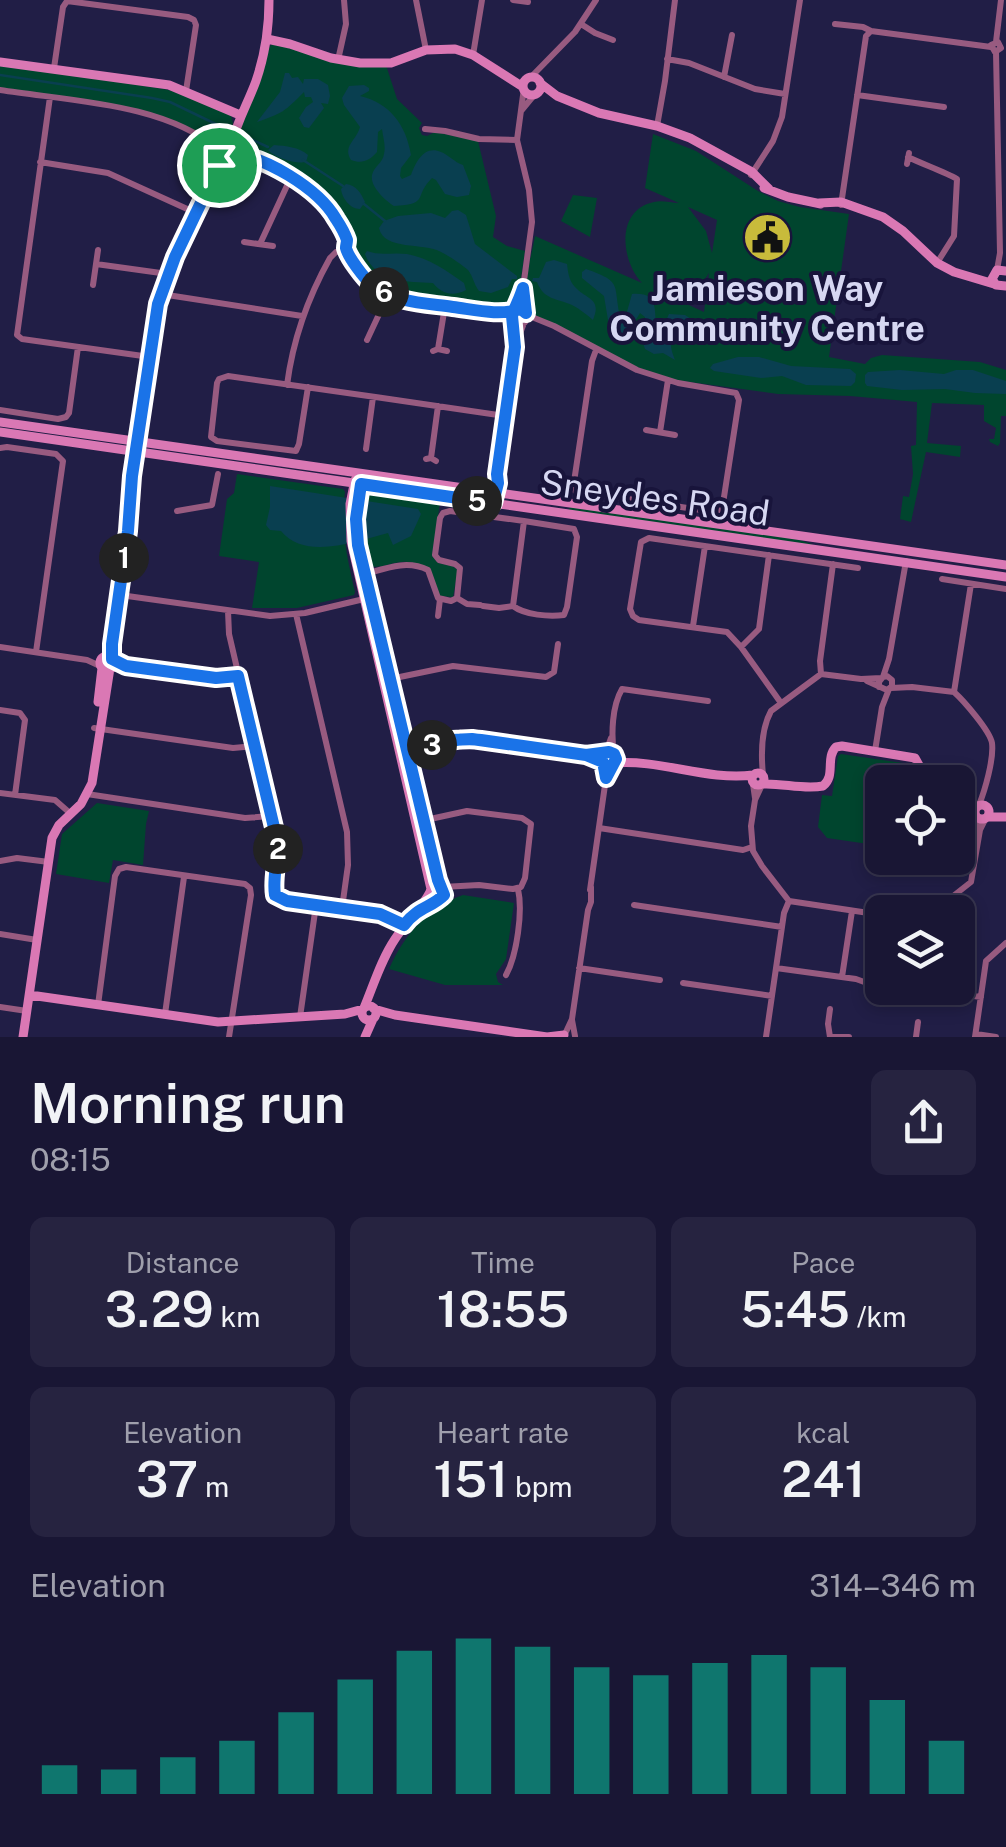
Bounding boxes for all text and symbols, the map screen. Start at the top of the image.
pin [177,123,262,208]
icon: arrive [192,138,247,193]
public building icon: Jamieson Way Community Centre [741,211,793,263]
pin: 6 [359,267,409,317]
place label: Jamieson Way Community Centre [609,268,925,349]
text: 6 [375,275,393,308]
street label: Sneydes Road [538,461,772,534]
pin: 5 [452,476,502,526]
text: 5 [468,484,486,517]
pin: 1 [99,533,149,583]
text: 1 [118,541,130,574]
pin: 3 [407,720,457,770]
text: 3 [423,728,441,761]
map controls [865,765,975,1005]
button: locate [865,765,975,875]
pin: 2 [253,824,303,874]
text: 2 [269,832,287,865]
button: layers [865,895,975,1005]
button: share [871,1070,976,1175]
text: Morning run [30,1071,346,1135]
text: 08:15 [30,1141,111,1178]
text: Distance [126,1246,239,1279]
text: Time [471,1246,535,1279]
text: Pace [791,1246,855,1279]
text: 3.29 [105,1279,214,1338]
text: 18:55 [437,1279,569,1338]
text: 5:45 [740,1279,850,1338]
text: km [214,1300,261,1333]
text: /km [850,1300,907,1333]
text: Elevation [123,1416,242,1449]
text: Heart rate [437,1416,569,1449]
text: kcal [796,1416,850,1449]
text: 37 [136,1449,198,1508]
text: 151 [433,1449,508,1508]
text: 241 [781,1449,865,1508]
text: m [198,1470,229,1503]
text: bpm [508,1470,573,1503]
text: Elevation [30,1567,166,1604]
text: 314–346 m [809,1567,976,1604]

